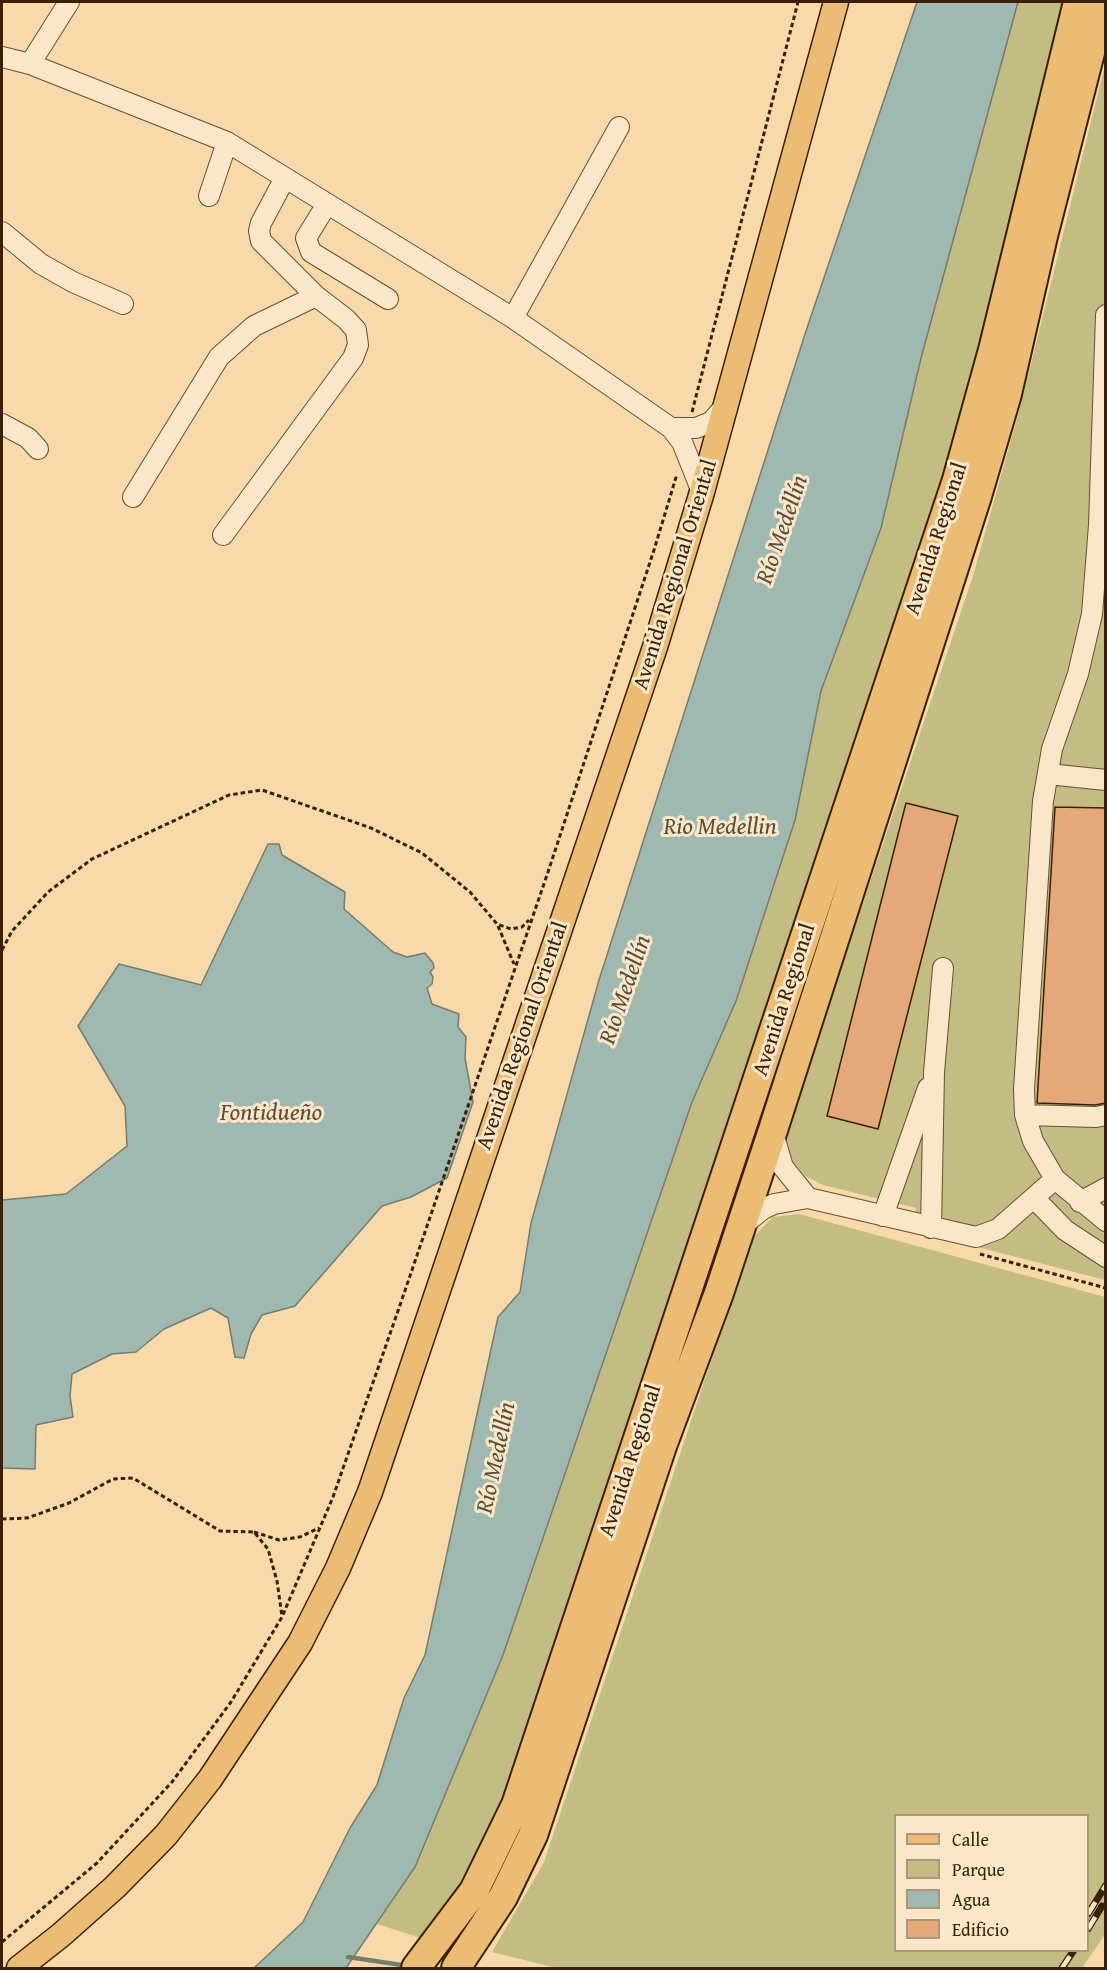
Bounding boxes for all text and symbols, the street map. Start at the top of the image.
street label: Avenida Regional Oriental [628,457,724,693]
street label: Avenida Regional [900,459,974,619]
water label: Río Medellín [751,472,815,588]
water label: Rio Medellin [663,814,777,842]
street label: Avenida Regional Oriental [472,919,574,1153]
street label: Avenida Regional [748,920,822,1080]
water label: Río Medellín [594,932,658,1048]
water label: Fontidueño [220,1100,322,1128]
street label: Avenida Regional [594,1381,668,1541]
water label: Río Medellín [471,1400,523,1516]
legend [894,1814,1089,1952]
text: Calle [952,1826,989,1853]
text: Parque [952,1856,1005,1883]
text: Agua [952,1886,990,1913]
text: Edificio [952,1916,1009,1943]

